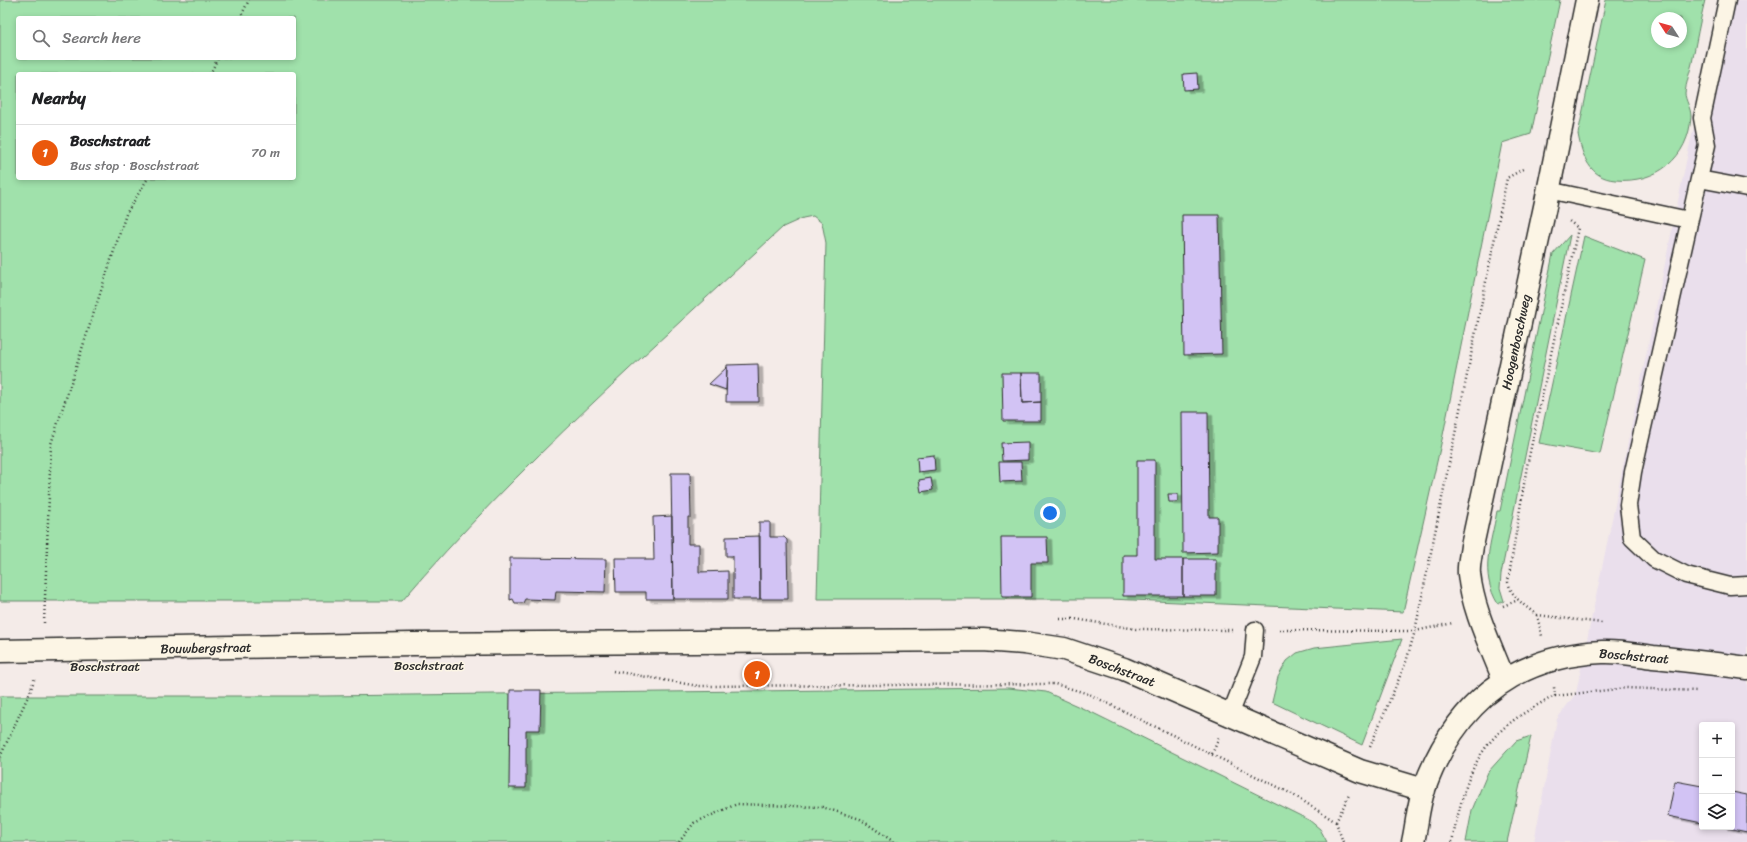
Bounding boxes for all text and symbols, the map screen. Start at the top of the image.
north arrow [1651,12,1687,48]
search box [16,16,296,60]
text: Search here [62,25,141,51]
icon: search [30,27,52,49]
text: Nearby [32,83,86,113]
text: Boschstraat [70,128,151,154]
text: 1 [42,141,48,164]
text: 70 m [251,141,280,164]
text: Bus stop · Boschstraat [70,154,199,177]
street label: Hoogenboschweg [1495,292,1537,392]
your location [1040,503,1060,523]
street label: Bouwbergstraat [160,636,252,660]
street label: Boschstraat [1598,642,1670,671]
street label: Boschstraat [1085,647,1159,693]
street label: Boschstraat [394,654,464,677]
street label: Boschstraat [70,655,140,678]
pin: 1 [744,659,770,689]
map controls [1699,722,1735,830]
button: + [1699,722,1735,758]
button: − [1699,758,1735,794]
button: layers [1699,794,1735,830]

